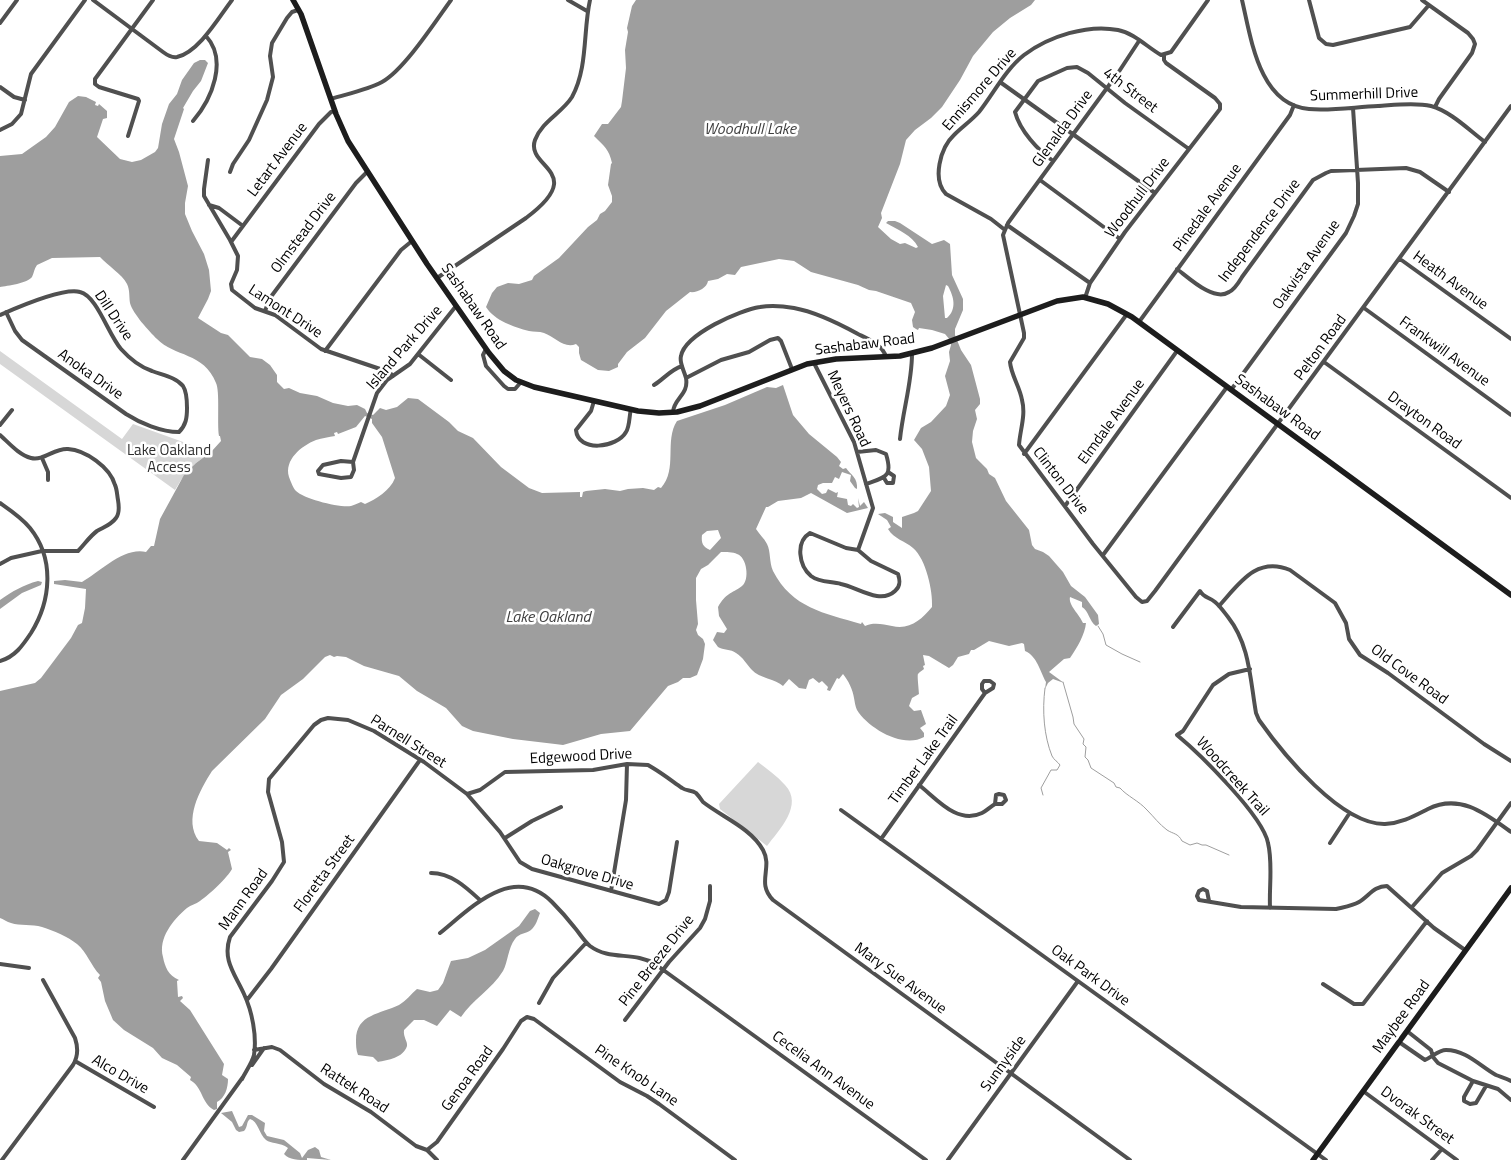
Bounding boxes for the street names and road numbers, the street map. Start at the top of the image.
street label: Ennismore Drive [939,45,1021,135]
street label: 4th Street [1099,65,1161,117]
street label: Summerhill Drive [1310,84,1418,106]
street label: Glenalda Drive [1029,87,1097,171]
street label: Letart Avenue [244,119,312,201]
street label: Woodhull Drive [1102,154,1174,242]
street label: Pinedale Avenue [1170,160,1246,256]
street label: Independence Drive [1215,176,1305,286]
street label: Olmstead Drive [268,189,340,277]
street label: Oakvista Avenue [1269,217,1345,313]
street label: Heath Avenue [1409,248,1491,314]
street label: Sashabaw Road [437,261,509,353]
street label: Lamont Drive [245,281,325,343]
street label: Dill Drive [90,288,136,344]
street label: Island Park Drive [364,302,446,394]
street label: Pelton Road [1291,312,1351,384]
street label: Frankwill Avenue [1395,313,1493,391]
street label: Sashabaw Road [814,330,916,360]
street label: Anoka Drive [54,346,126,404]
street label: Meyers Road [822,368,874,450]
street label: Sashabaw Road [1231,371,1323,445]
street label: Elmdale Avenue [1075,376,1149,468]
street label: Drayton Road [1384,388,1464,454]
street label: Clinton Drive [1028,444,1092,518]
street label: Old Cove Road [1367,641,1451,709]
street label: Parnell Street [367,712,449,772]
street label: Timber Lake Trail [885,712,963,808]
street label: Woodcreek Trail [1192,734,1272,820]
street label: Edgewood Drive [529,745,633,769]
street label: Floretta Street [291,832,359,916]
street label: Oakgrove Drive [539,851,635,895]
street label: Mann Road [216,866,272,934]
street label: Pine Breeze Drive [616,912,698,1010]
street label: Mary Sue Avenue [850,939,950,1019]
street label: Oak Park Drive [1047,941,1133,1011]
street label: Maybee Road [1369,977,1435,1057]
street label: Cecelia Ann Avenue [768,1028,878,1114]
street label: Sunnyside [978,1032,1030,1096]
street label: Pine Knob Lane [591,1041,681,1111]
street label: Genoa Road [438,1043,498,1115]
street label: Alco Drive [88,1051,152,1099]
street label: Rattek Road [316,1060,392,1118]
street label: Dvorak Street [1377,1083,1457,1149]

